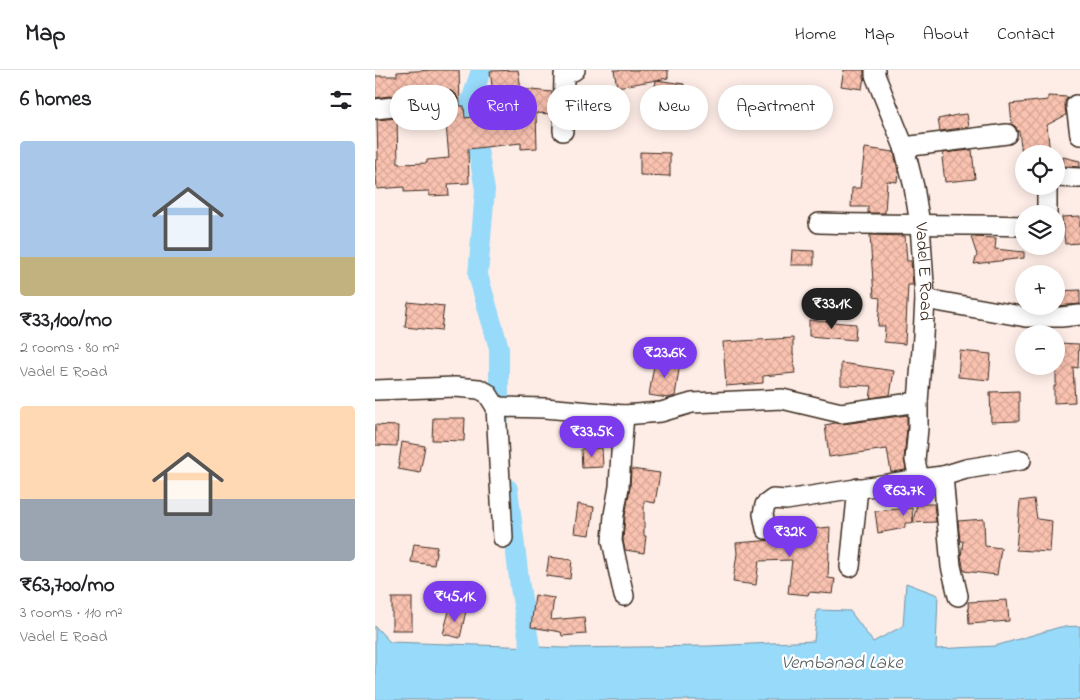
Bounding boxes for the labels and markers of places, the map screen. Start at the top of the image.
pin: ₹33.1K [791,288,873,330]
pin: ₹23.6K [624,336,706,379]
pin: ₹33.5K [551,416,633,458]
pin: ₹63.7K [863,474,945,517]
pin: ₹32K [760,516,820,558]
pin: ₹45.1K [414,580,496,623]

